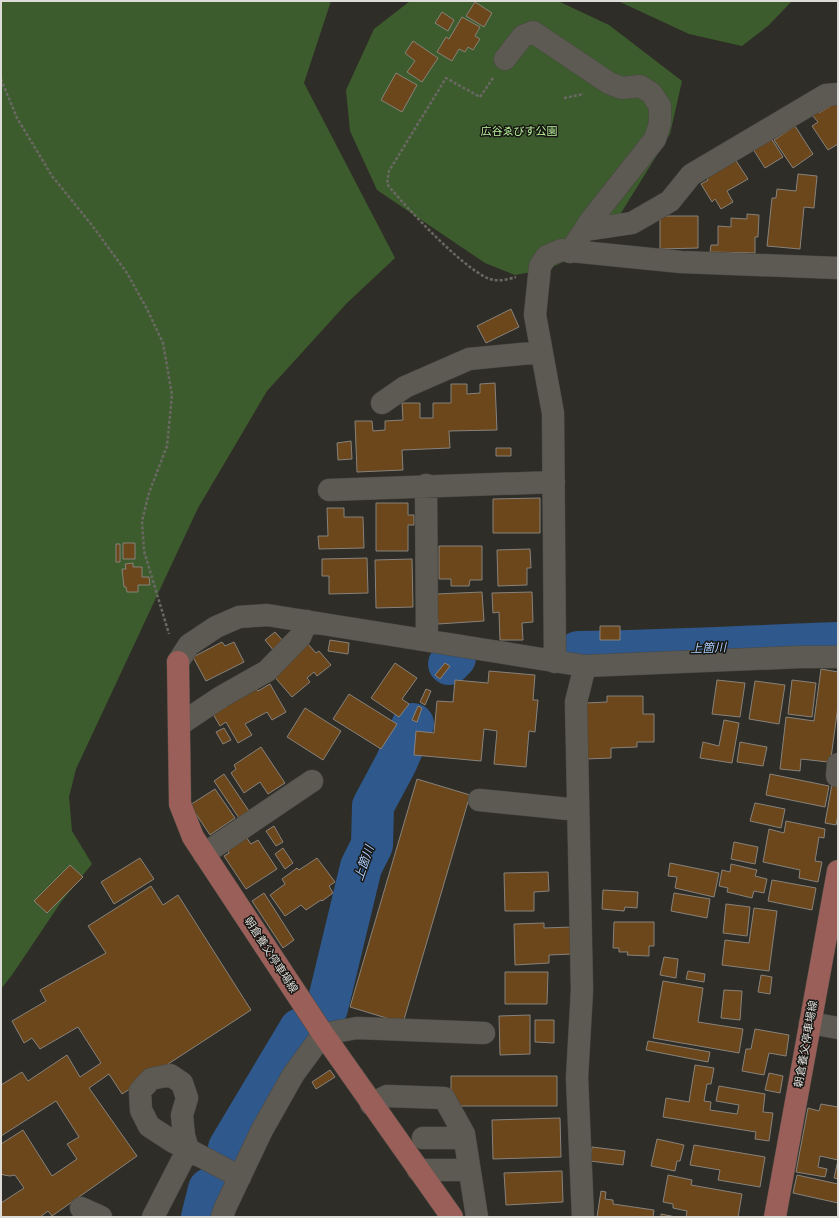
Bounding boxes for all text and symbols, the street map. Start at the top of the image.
park label: 広谷ゑびす公園 [481,125,558,138]
water label: 上箇川 [690,640,728,656]
water label: 上箇川 [352,842,377,882]
street label: 朝倉養父停車場線 [242,915,300,995]
street label: 朝倉養父停車場線 [792,1000,820,1088]

